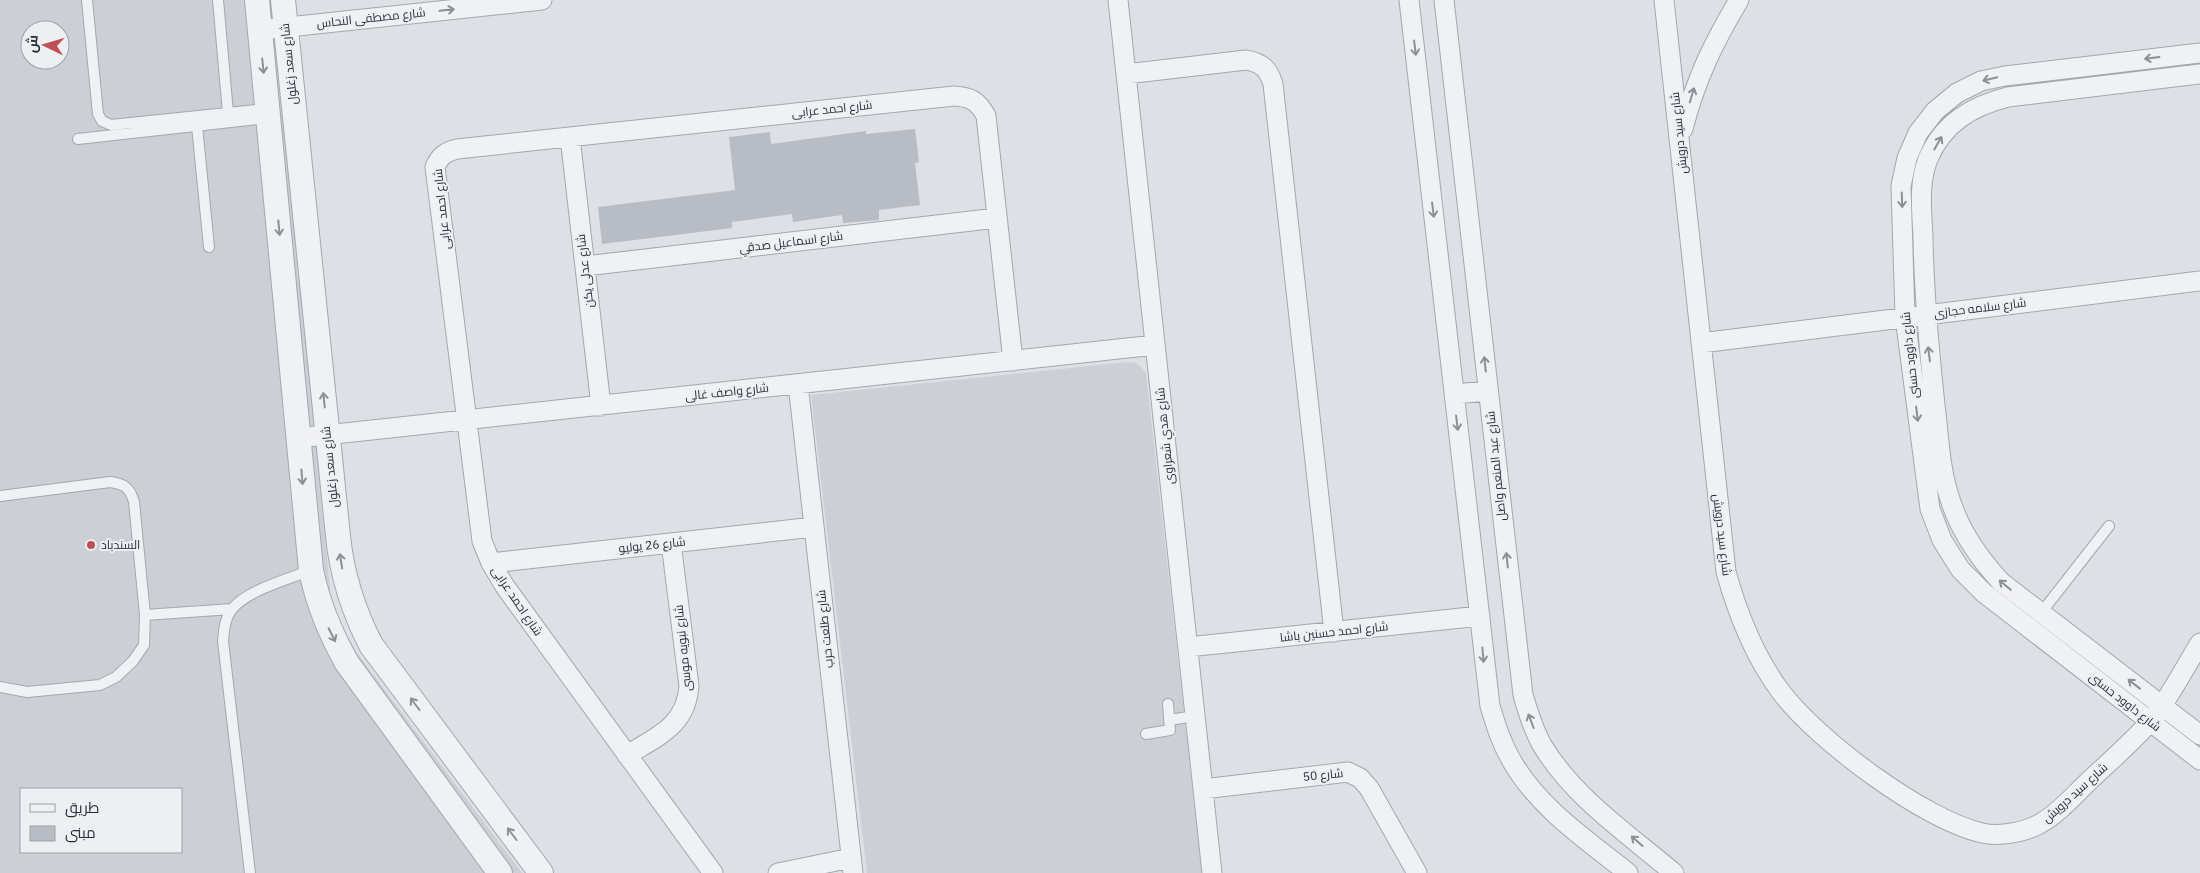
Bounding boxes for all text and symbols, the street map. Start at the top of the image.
street label: شارع مصطفى النحاس [316,4,426,32]
one-way arrow [439,5,455,15]
north arrow [20,20,70,70]
street label: شارع سعد زغلول [277,22,301,105]
text: ش [22,34,42,54]
one-way arrow [1410,40,1420,56]
one-way arrow [2144,53,2160,63]
one-way arrow [258,58,268,74]
one-way arrow [1983,75,1999,84]
one-way arrow [1688,87,1698,103]
street label: شارع سيد درويش [1667,91,1691,175]
street label: شارع احمد عرابى [791,97,873,121]
one-way arrow [1933,136,1943,150]
street label: شارع احمد عرابى [430,168,454,250]
one-way arrow [1897,192,1906,208]
one-way arrow [1428,202,1438,218]
one-way arrow [274,219,283,235]
street label: شارع اسماعيل صدقي [738,228,844,258]
street label: شارع عدلى يكن [573,233,597,309]
street label: شارع سلامه حجازى [1933,294,2027,322]
street label: شارع داوود حسنى [1897,311,1923,399]
one-way arrow [1925,346,1934,362]
one-way arrow [1480,357,1490,373]
street label: شارع واصف غالى [684,380,770,404]
street label: شارع هدي شعراوى [1152,386,1180,485]
one-way arrow [319,392,329,408]
one-way arrow [1912,406,1922,422]
street label: شارع عبد المنعم واصل [1482,410,1510,522]
one-way arrow [1452,415,1462,431]
street label: شارع سعد زغلول [318,425,342,508]
one-way arrow [297,468,307,484]
street label: شارع سيد درويش [1709,493,1735,577]
street label: شارع 26 يوليو [618,534,686,556]
place label: السندباد [101,537,140,552]
marker: السندباد [85,539,97,551]
one-way arrow [1502,553,1512,569]
one-way arrow [336,554,346,570]
street label: شارع احمد عرابى [488,563,546,639]
one-way arrow [1999,580,2012,591]
street label: شارع طلعت حرب [813,589,837,669]
street label: شارع نبويه موسى [671,604,695,692]
street label: شارع احمد حسنين باشا [1279,618,1389,646]
one-way arrow [328,627,337,642]
one-way arrow [1478,646,1488,662]
street label: شارع داوود حسنى [2086,669,2164,735]
one-way arrow [2127,679,2140,690]
one-way arrow [409,697,420,711]
one-way arrow [1526,713,1535,729]
street label: شارع سيد درويش [2039,759,2111,827]
street label: شارع 50 [1302,765,1344,785]
legend [20,788,182,853]
text: طريق [65,798,99,818]
text: مبنى [65,823,96,843]
one-way arrow [506,828,517,841]
one-way arrow [1630,836,1643,847]

